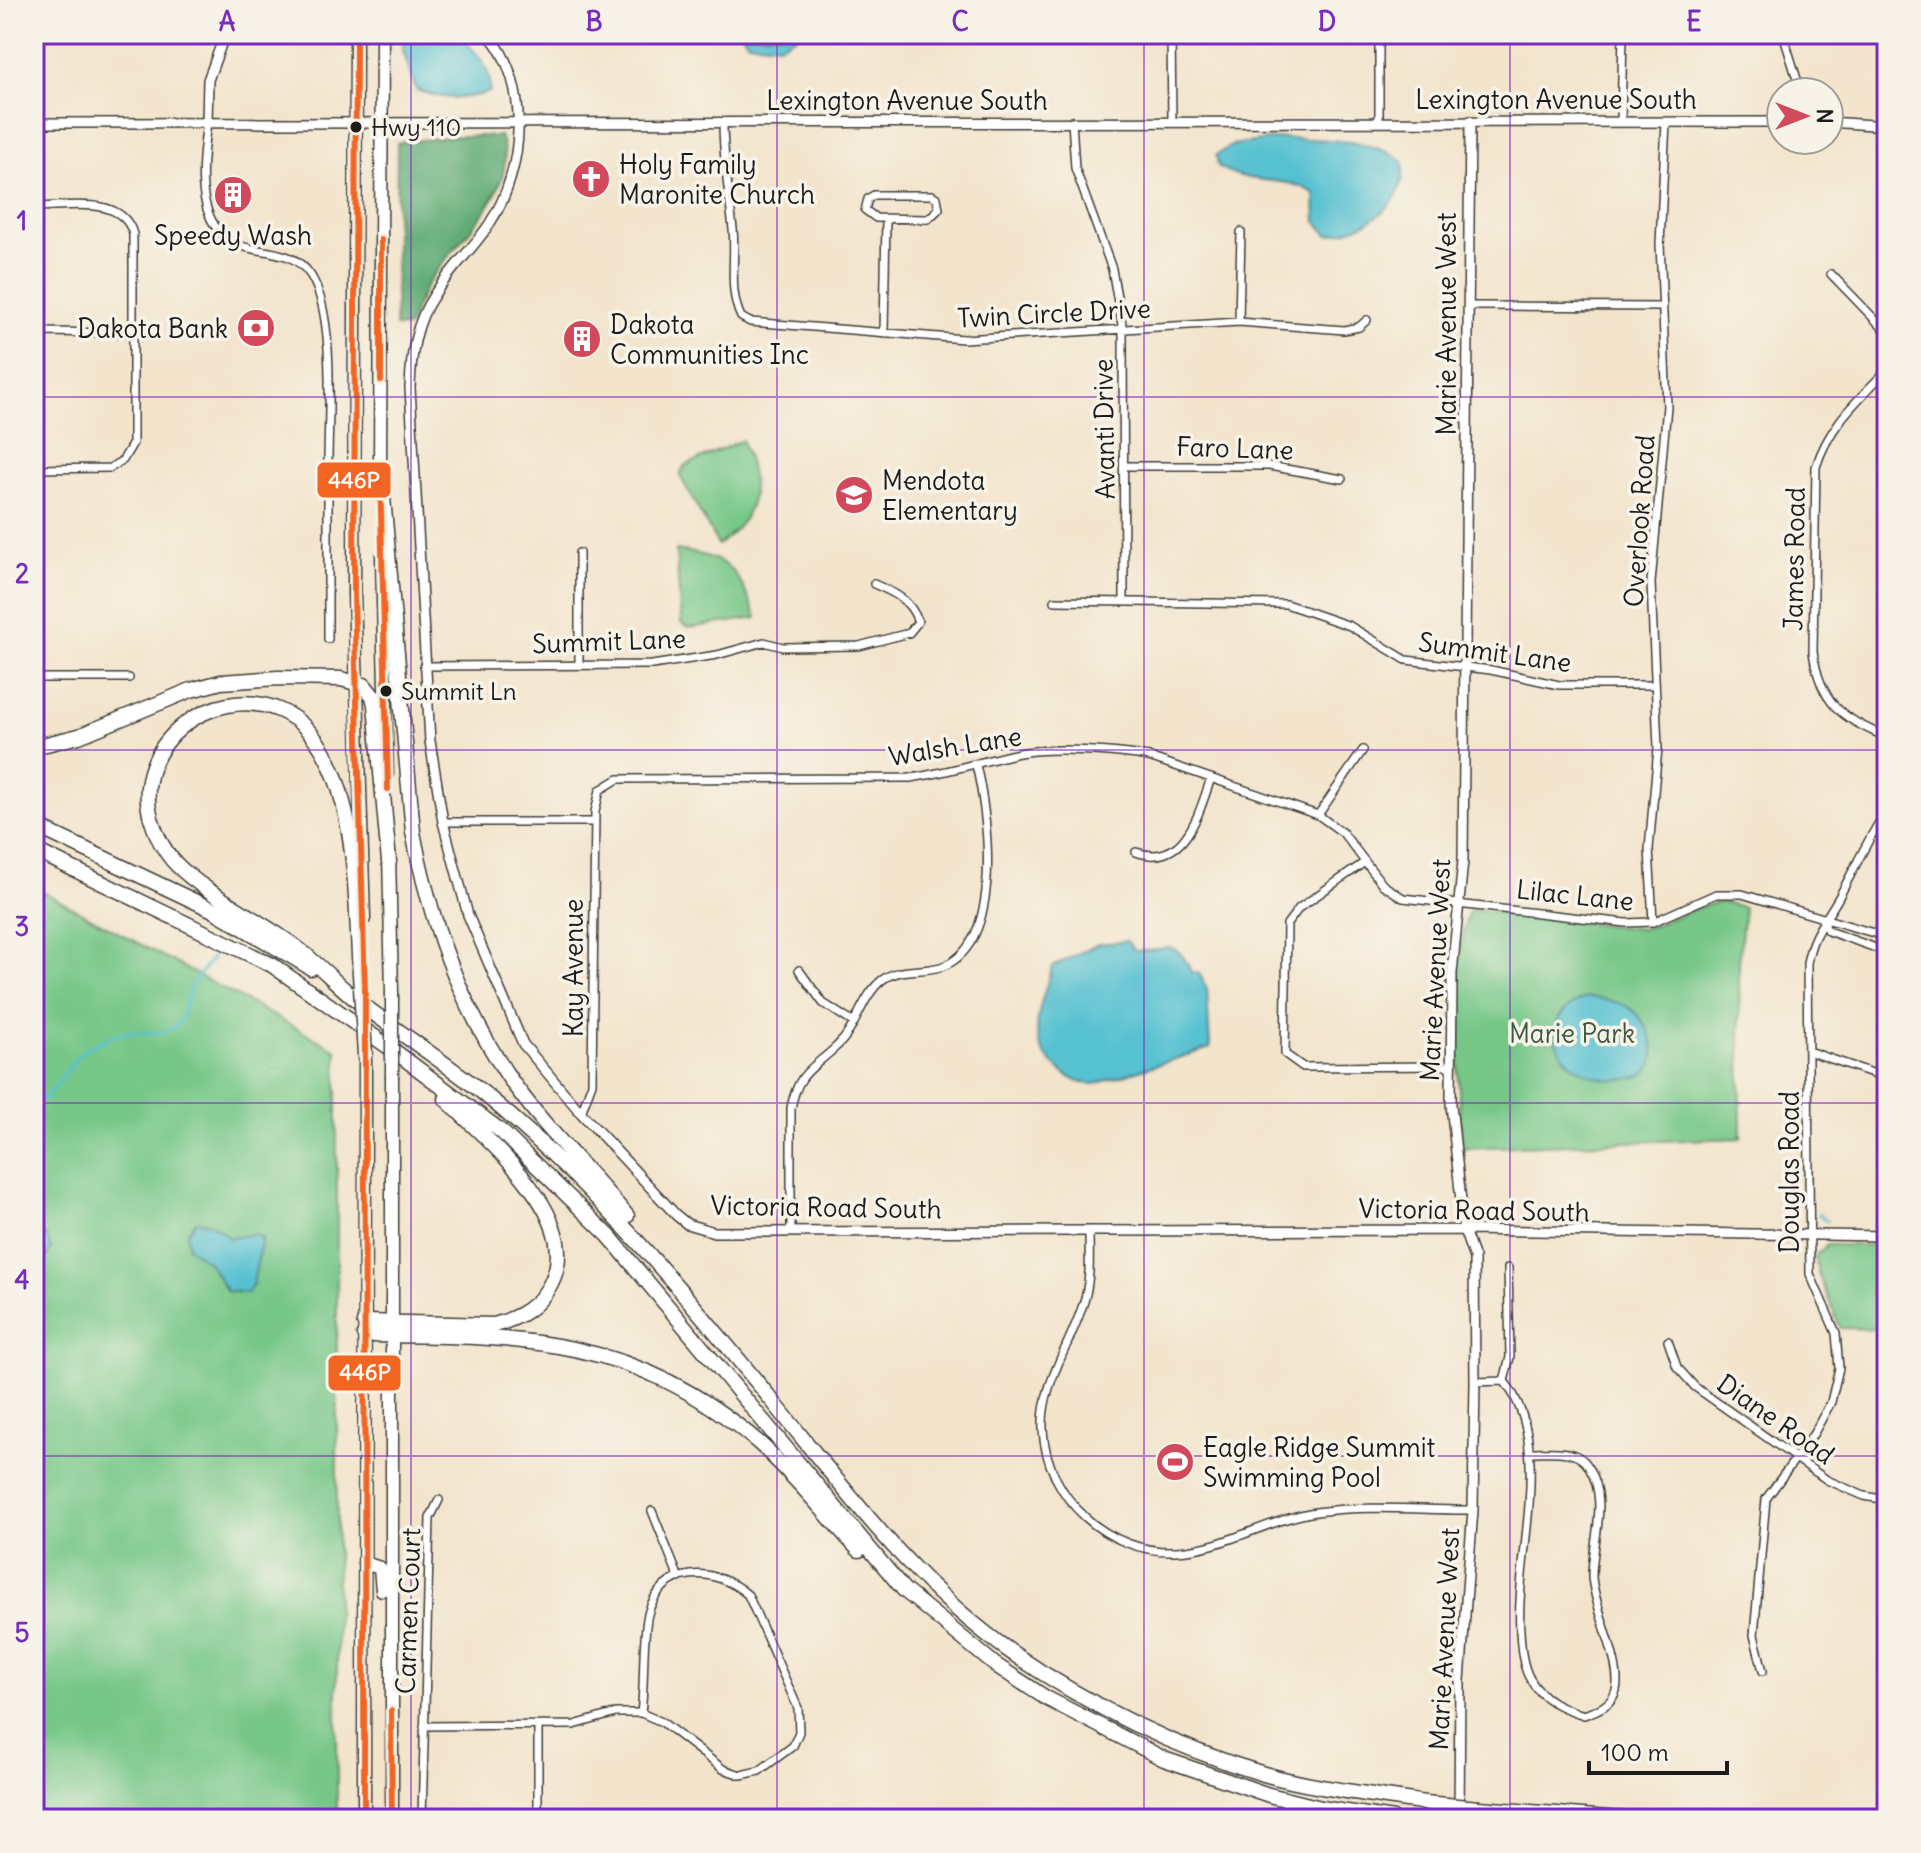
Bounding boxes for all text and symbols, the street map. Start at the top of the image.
text: A [219,5,236,38]
text: B [585,5,603,38]
text: C [951,5,969,38]
text: D [1318,5,1336,38]
text: E [1686,5,1702,38]
north arrow [1765,76,1845,156]
street label: Lexington Avenue South [1415,83,1697,116]
street label: Lexington Avenue South [766,84,1048,117]
text: N [1811,108,1839,124]
place label: Hwy 110 [371,112,461,142]
marker: Hwy 110 [348,119,364,135]
place label: Holy Family Maronite Church [619,148,815,211]
church icon: Holy Family Maronite Church [570,158,612,200]
building icon: Speedy Wash [212,174,254,216]
text: 1 [17,204,27,237]
street label: Marie Avenue West [1430,212,1463,436]
place label: Speedy Wash [154,219,312,252]
street label: Twin Circle Drive [956,291,1152,335]
bank icon: Dakota Bank [235,307,277,349]
place label: Dakota Communities Inc [610,308,809,371]
place label: Dakota Bank [77,312,228,345]
building icon: Dakota Communities Inc [561,318,603,360]
street label: Avanti Drive [1086,358,1122,500]
street label: Faro Lane [1176,429,1294,467]
street label: Overlook Road [1617,434,1661,608]
line badge: 446P [316,461,392,499]
place label: Mendota Elementary [882,464,1018,527]
text: 446P [328,466,380,494]
school or university icon: Mendota Elementary [833,474,875,516]
street label: James Road [1776,487,1812,631]
text: 2 [15,557,29,590]
street label: Summit Lane [532,622,686,660]
street label: Summit Lane [1416,625,1574,679]
place label: Summit Ln [401,676,517,706]
marker: Summit Ln [378,683,394,699]
street label: Walsh Lane [886,719,1024,773]
street label: Marie Avenue West [1413,858,1457,1082]
street label: Lilac Lane [1515,872,1635,918]
street label: Kay Avenue [557,899,590,1037]
text: 3 [15,910,29,943]
park label: Marie Park [1509,1017,1635,1050]
street label: Douglas Road [1773,1091,1806,1253]
street label: Victoria Road South [710,1188,942,1226]
street label: Victoria Road South [1358,1191,1590,1229]
text: 4 [14,1263,30,1296]
line badge: 446P [327,1354,402,1392]
text: 446P [339,1358,391,1386]
street label: Diane Road [1711,1367,1841,1471]
place label: Eagle Ridge Summit Swimming Pool [1203,1431,1436,1494]
sports icon: Eagle Ridge Summit Swimming Pool [1154,1441,1196,1483]
street label: Carmen Court [389,1527,427,1695]
street label: Marie Avenue West [1422,1527,1466,1751]
text: 5 [15,1616,30,1649]
scale bar [1589,1725,1727,1775]
text: 100 m [1601,1737,1669,1767]

